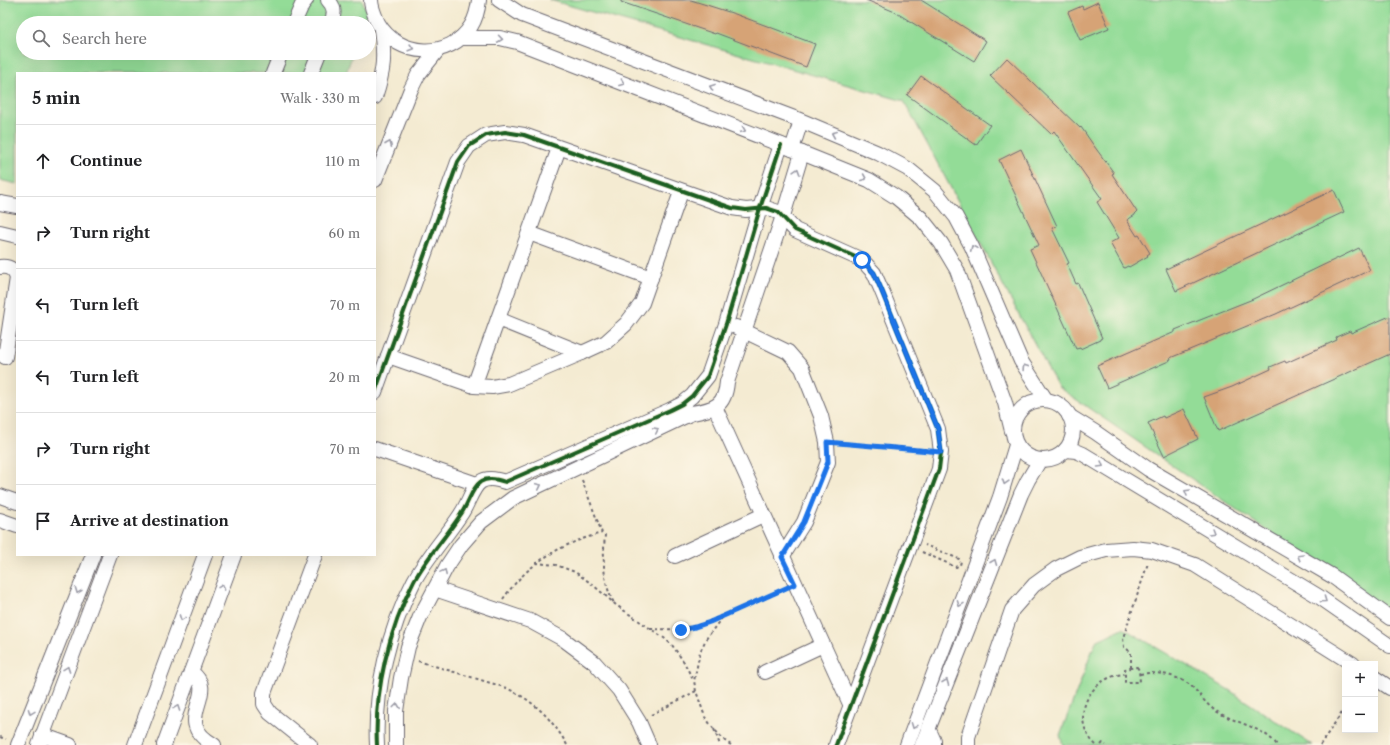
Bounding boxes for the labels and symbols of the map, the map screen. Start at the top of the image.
one-way arrow [497,34,503,43]
one-way arrow [407,44,414,52]
one-way arrow [618,78,625,86]
one-way arrow [709,84,716,92]
one-way arrow [739,125,747,133]
one-way arrow [830,131,838,139]
one-way arrow [385,141,393,148]
one-way arrow [792,168,801,175]
one-way arrow [859,173,867,181]
one-way arrow [970,245,978,252]
route start [853,251,871,269]
one-way arrow [1022,364,1030,371]
one-way arrow [652,427,659,435]
one-way arrow [1097,460,1104,467]
one-way arrow [1001,479,1010,486]
one-way arrow [534,483,542,491]
one-way arrow [1184,489,1191,496]
one-way arrow [1208,528,1215,535]
one-way arrow [1296,555,1304,562]
one-way arrow [989,558,997,566]
one-way arrow [440,568,447,576]
one-way arrow [218,583,226,590]
one-way arrow [75,588,83,595]
one-way arrow [1319,595,1326,602]
one-way arrow [956,601,964,608]
one-way arrow [179,614,187,621]
route end [672,621,690,639]
one-way arrow [62,666,70,673]
one-way arrow [941,679,949,687]
one-way arrow [392,703,401,709]
one-way arrow [173,705,181,712]
one-way arrow [27,709,35,716]
one-way arrow [911,722,919,729]

